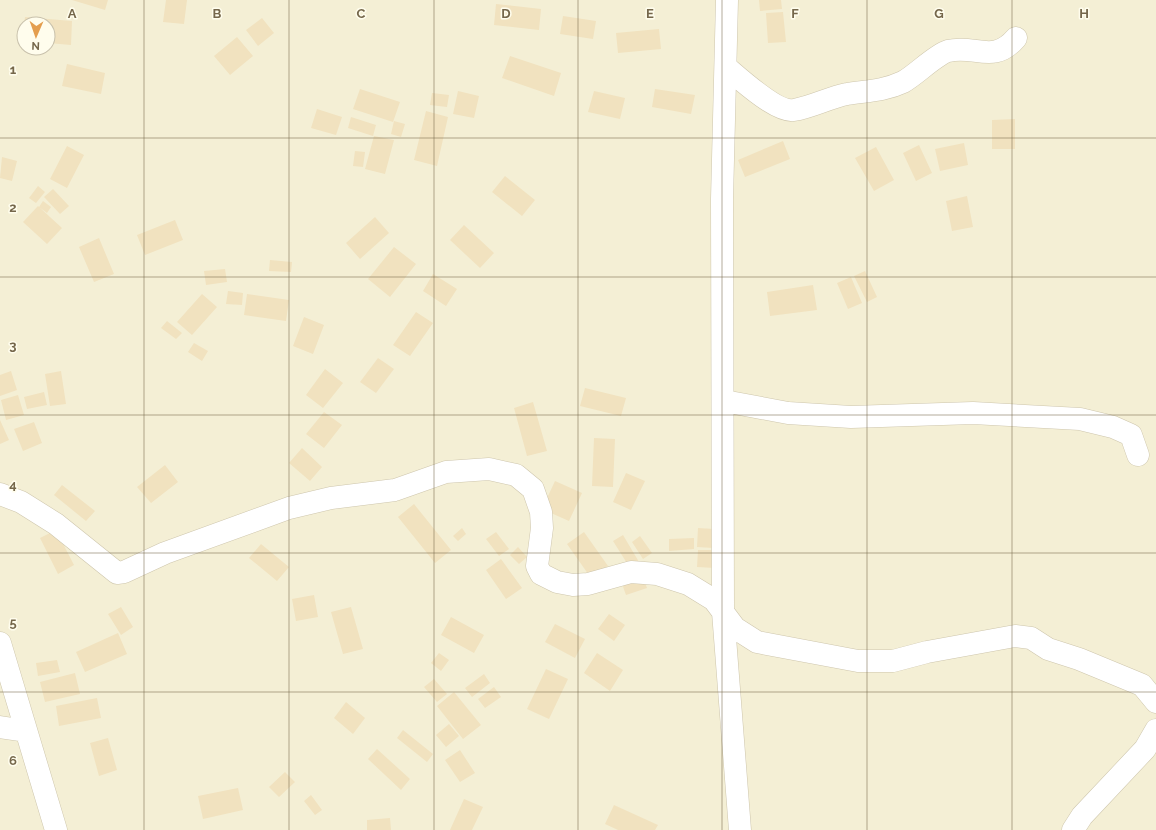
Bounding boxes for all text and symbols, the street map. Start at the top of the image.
text: A [68,6,77,21]
text: B [213,6,222,21]
text: C [357,6,366,21]
text: D [501,6,511,21]
text: E [646,6,654,21]
text: F [791,6,799,21]
text: G [934,6,944,21]
text: H [1079,6,1089,21]
north arrow [16,16,56,56]
text: N [31,39,40,52]
text: 1 [10,62,17,77]
text: 2 [9,200,17,215]
text: 3 [9,338,17,353]
text: 4 [9,477,17,492]
text: 5 [9,615,17,630]
text: 6 [9,753,17,768]

